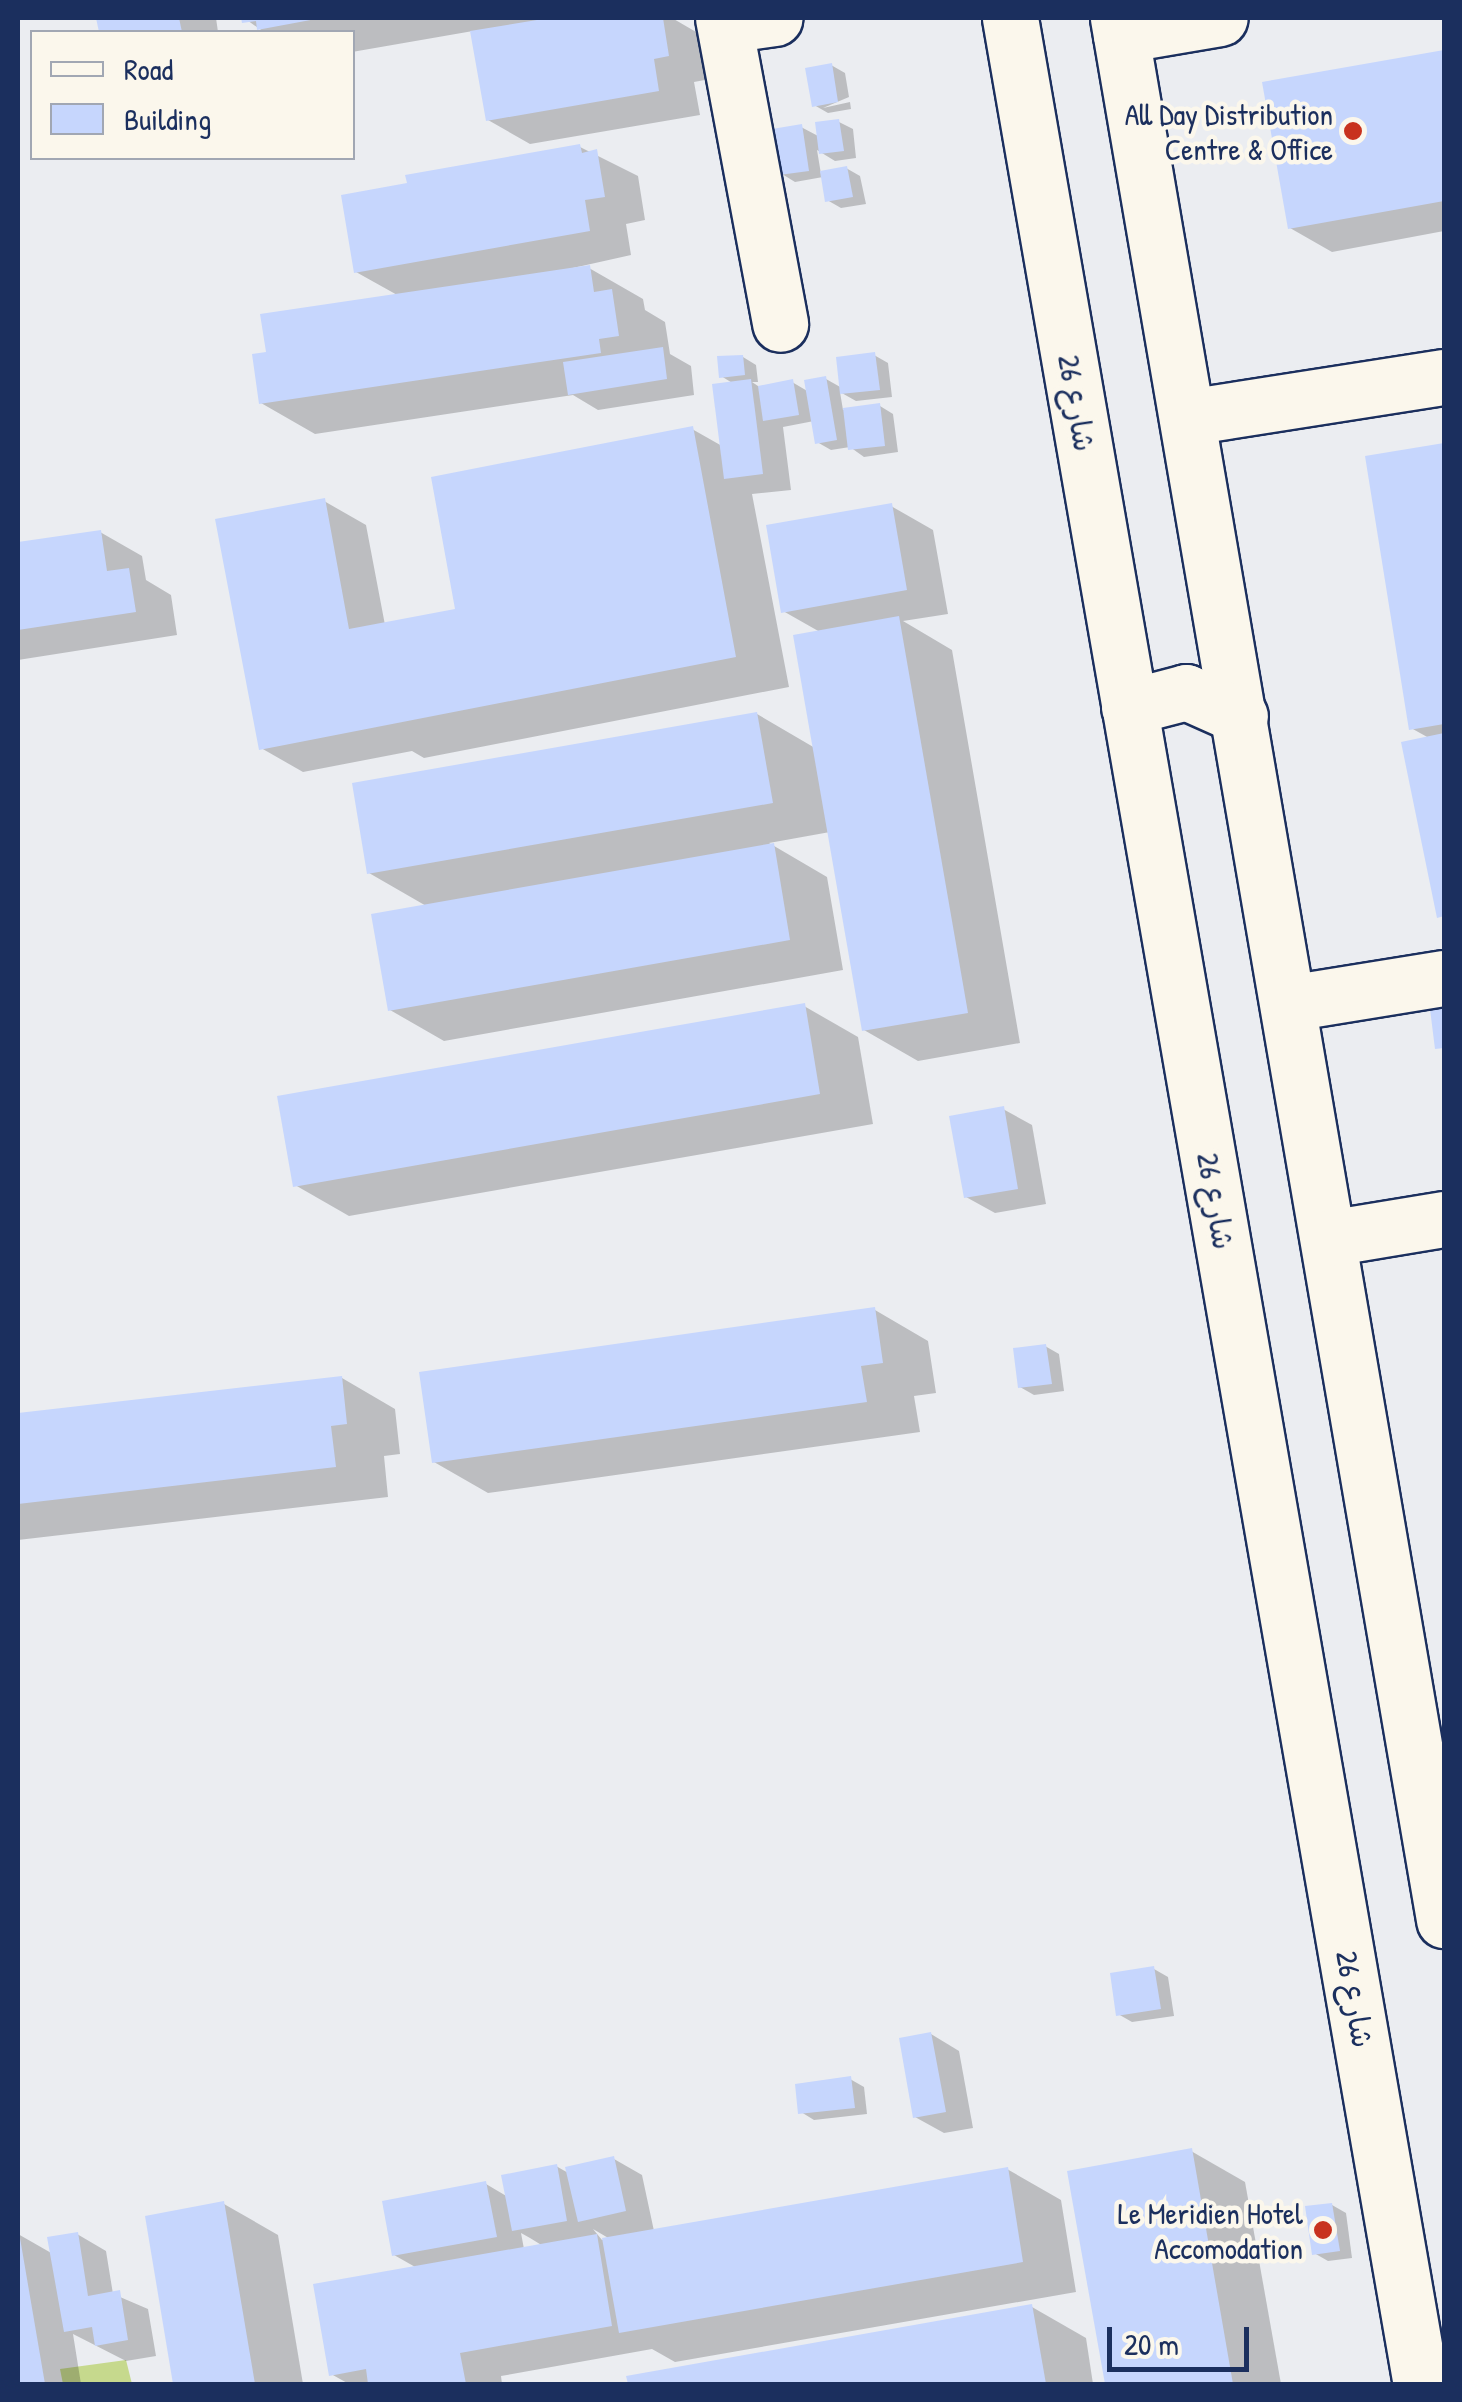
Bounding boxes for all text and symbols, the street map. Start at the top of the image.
legend [30,30,355,160]
text: Road [124,49,173,89]
place label: All Day Distribution Centre & Office [1125,96,1333,166]
text: Building [124,99,211,139]
marker: All Day Distribution Centre & Office [1342,120,1364,142]
street label: شارع 26 [1051,352,1103,454]
street label: شارع 26 [1190,1150,1242,1252]
street label: شارع 26 [1329,1948,1381,2050]
place label: Le Meridien Hotel Accomodation [1118,2195,1303,2266]
marker: Le Meridien Hotel Accomodation [1312,2219,1334,2241]
scale bar [1112,2307,1254,2369]
text: 20 m [1124,2324,1179,2364]

